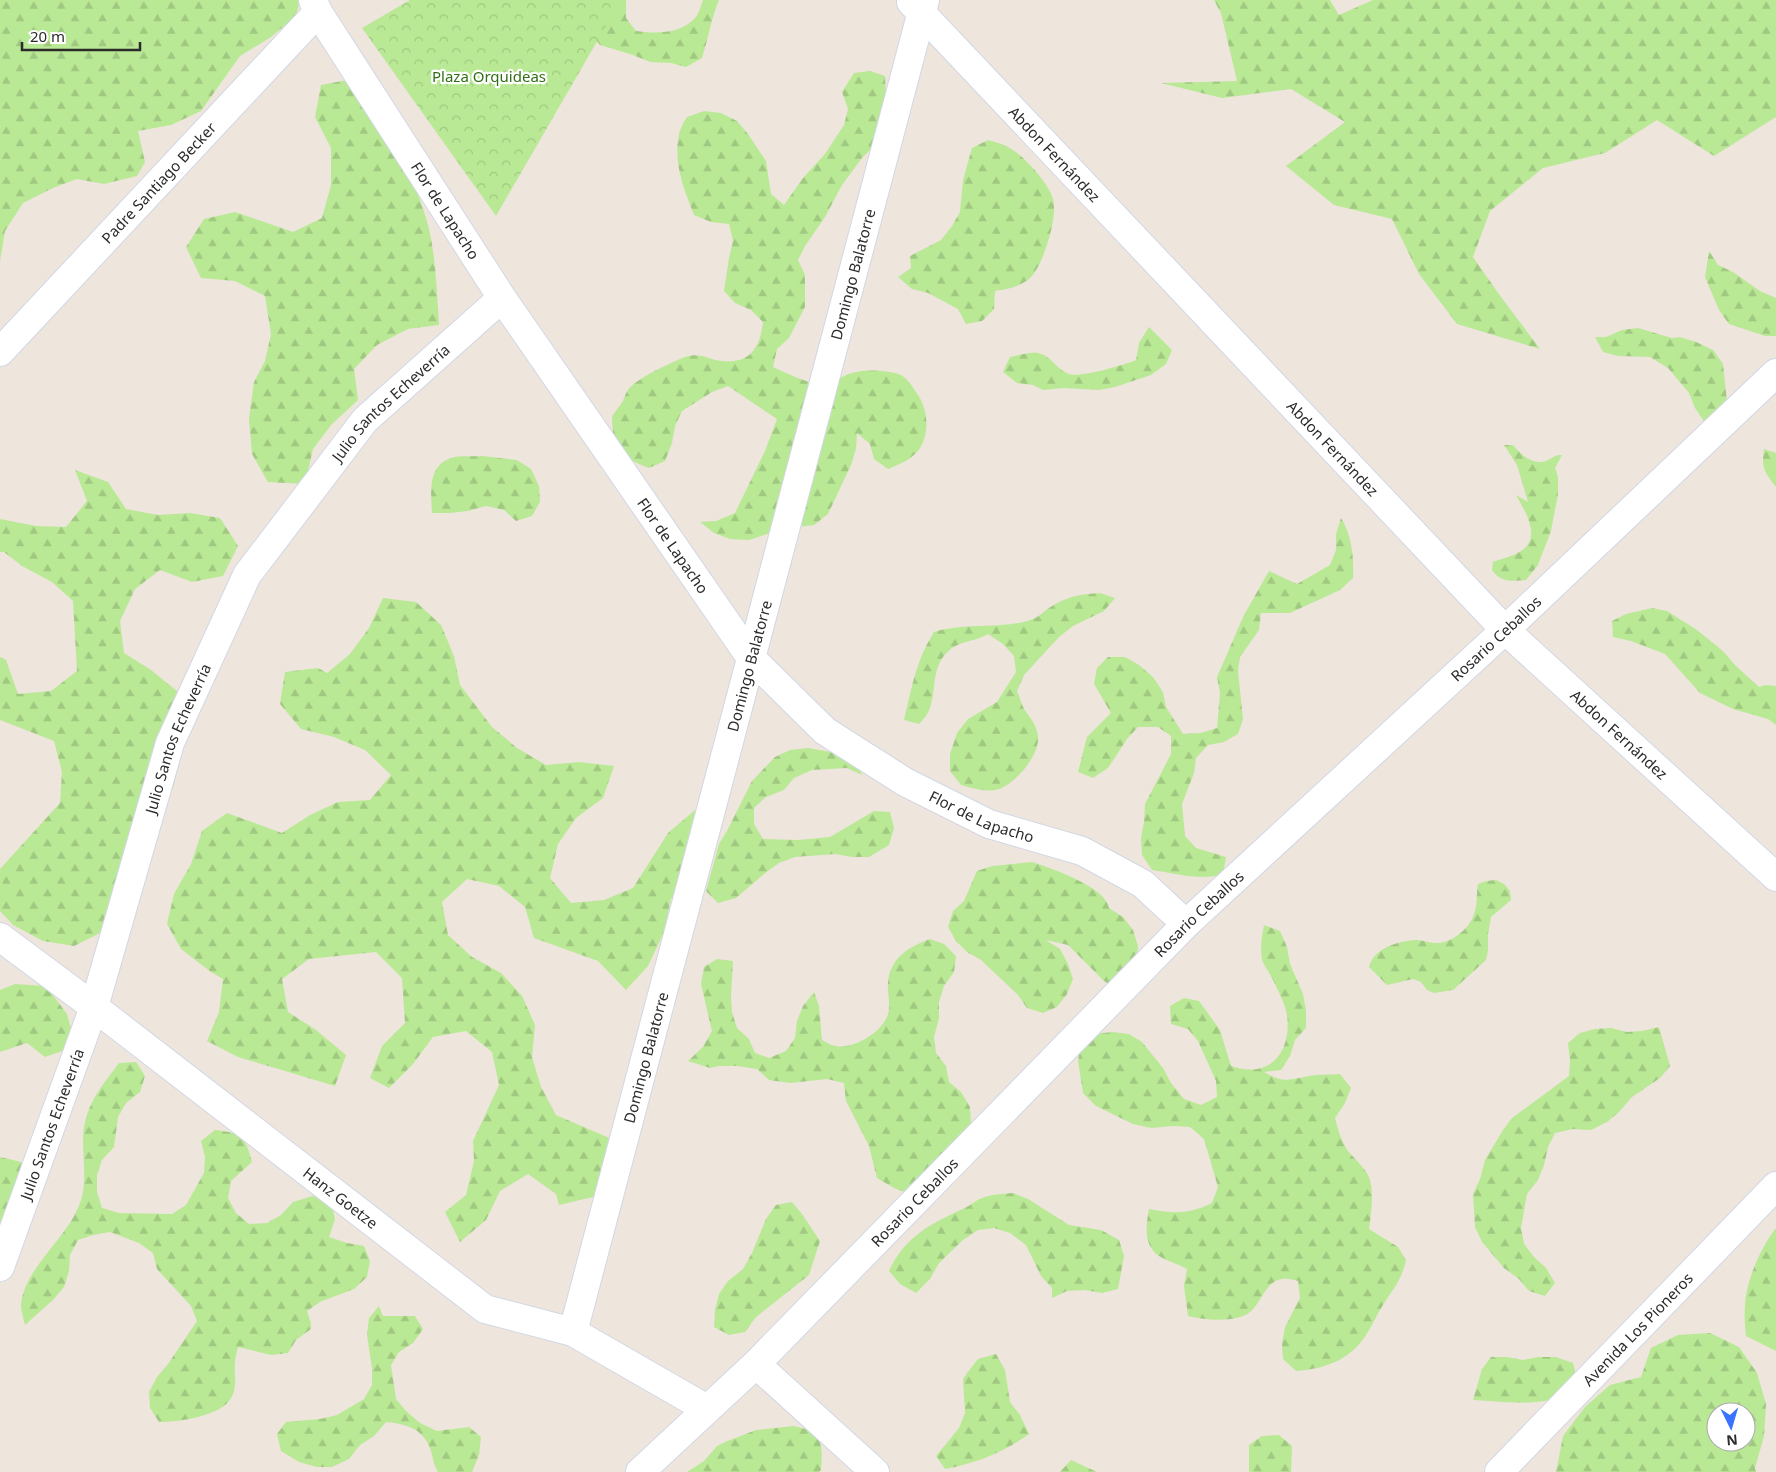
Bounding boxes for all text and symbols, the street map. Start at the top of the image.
scale bar [22,20,140,52]
text: 20 m [30,26,65,46]
park label: Plaza Orquideas [432,66,546,86]
street label: Abdon Fernández [1005,102,1105,206]
street label: Padre Santiago Becker [97,118,220,247]
street label: Flor de Lapacho [407,158,484,263]
street label: Domingo Balatorre [826,206,879,342]
street label: Julio Santos Echeverría [326,339,454,467]
street label: Abdon Fernández [1283,396,1383,500]
street label: Flor de Lapacho [633,494,713,597]
street label: Rosario Ceballos [1446,591,1545,685]
street label: Domingo Balatorre [722,598,776,734]
street label: Julio Santos Echeverría [140,660,215,818]
street label: Abdon Fernández [1567,685,1672,783]
street label: Flor de Lapacho [926,786,1036,847]
street label: Rosario Ceballos [1149,866,1248,961]
street label: Domingo Balatorre [619,990,672,1125]
street label: Julio Santos Echeverría [14,1046,88,1204]
street label: Rosario Ceballos [866,1153,962,1251]
street label: Hanz Goetze [299,1162,382,1233]
street label: Avenida Los Pioneros [1578,1268,1697,1390]
north arrow [1706,1402,1756,1452]
text: N [1726,1430,1739,1450]

